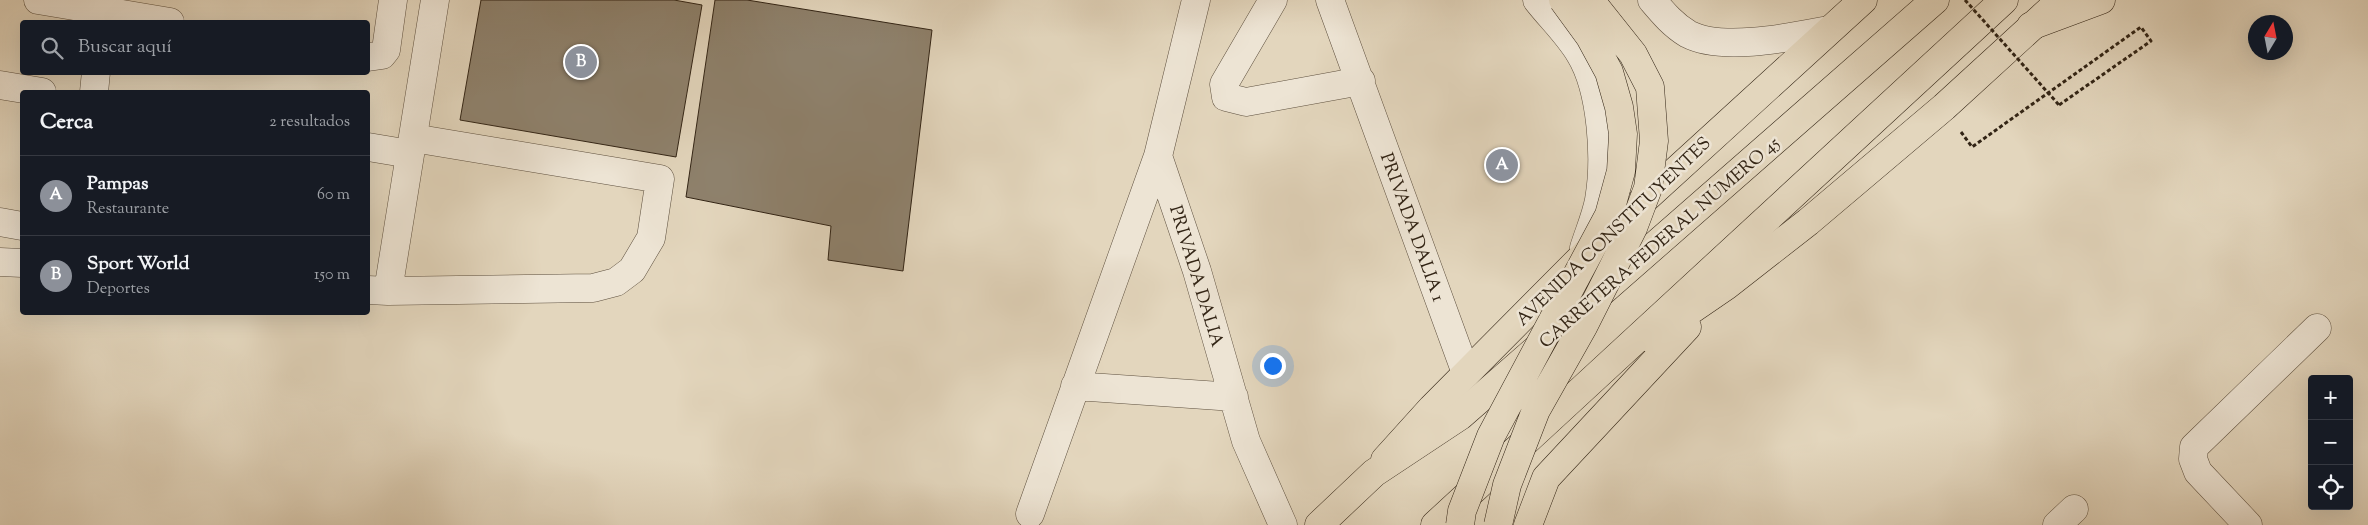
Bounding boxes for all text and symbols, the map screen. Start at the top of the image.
north arrow [2248,15,2293,60]
search box [20,20,370,75]
icon: search [38,34,66,62]
text: Buscar aquí [78,34,172,61]
pin: B [565,43,597,81]
text: Cerca [40,108,93,138]
text: 2 resultados [269,111,350,134]
street label: CARRETERA FEDERAL NÚMERO 45 [1534,131,1786,355]
street label: AVENIDA CONSTITUYENTES [1511,132,1718,333]
pin: A [1486,146,1518,184]
street label: PRIVADA DALIA 1 [1372,150,1450,306]
text: Pampas [87,171,149,198]
text: A [50,184,63,207]
text: 60 m [317,184,350,207]
text: Restaurante [87,198,169,221]
street label: PRIVADA DALIA [1161,203,1229,351]
text: Sport World [87,251,189,278]
text: B [51,264,61,287]
text: 150 m [314,264,350,287]
text: Deportes [87,278,150,301]
your location [1260,353,1286,379]
map controls [2308,375,2353,510]
button: + [2308,375,2353,420]
button: − [2308,420,2353,465]
button: locate [2308,465,2353,510]

